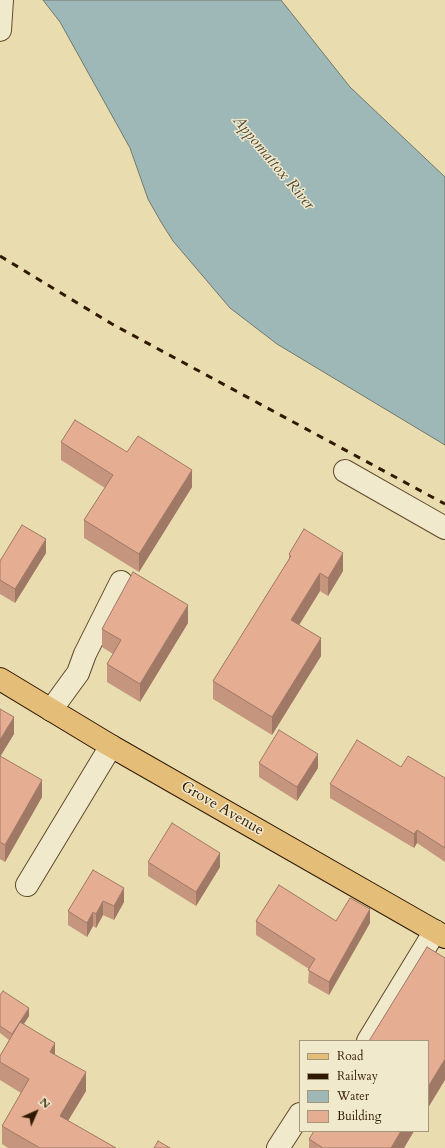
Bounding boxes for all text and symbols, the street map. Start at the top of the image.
water label: Appomattox River [228,112,318,214]
street label: Grove Avenue [177,778,267,840]
legend [299,1040,429,1132]
text: Road [337,1048,363,1064]
text: Railway [337,1068,378,1084]
text: Water [337,1088,369,1104]
north arrow [16,1092,56,1132]
text: N [36,1094,54,1112]
text: Building [337,1108,381,1124]

